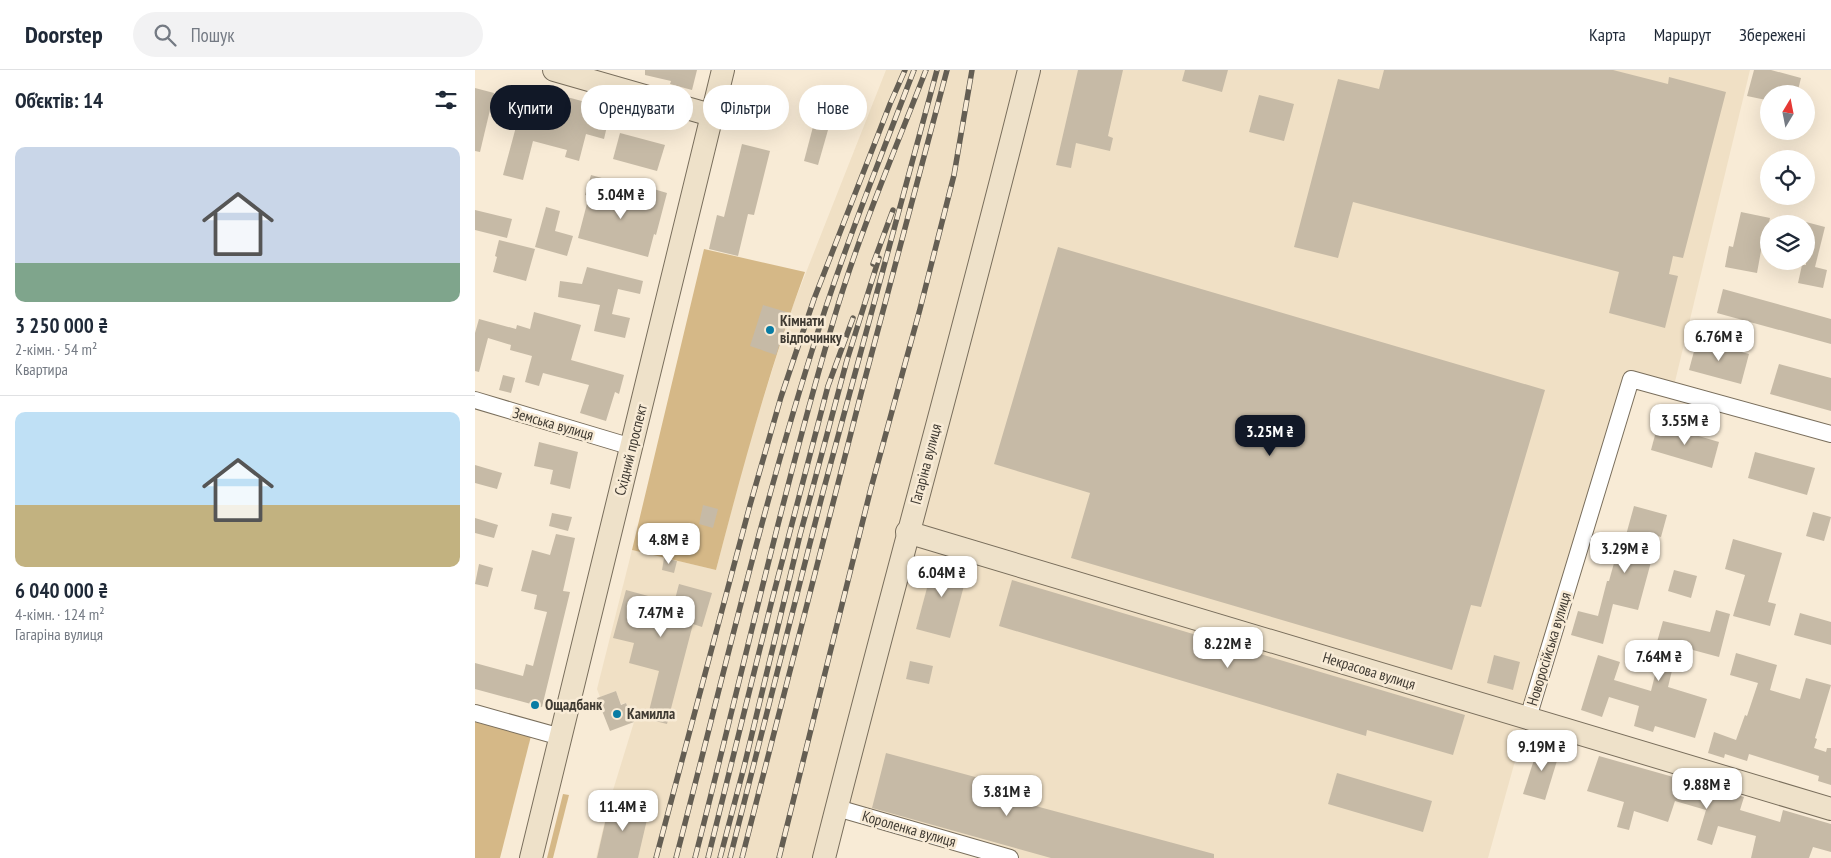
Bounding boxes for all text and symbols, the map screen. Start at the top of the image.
search box [133,12,483,57]
text: Doorstep [25,19,103,50]
icon: search [151,21,179,49]
text: Пошук [191,23,235,47]
text: Карта [1589,23,1626,46]
text: Маршрут [1654,23,1711,46]
text: Збережені [1739,23,1806,46]
chip: Купити [490,85,571,130]
chip: Орендувати [581,85,693,130]
chip: Фільтри [703,85,789,130]
chip: Нове [799,85,867,130]
north arrow [1760,85,1815,140]
map controls [1760,85,1815,270]
icon: filters [432,86,460,114]
text: Об’єктів: 14 [15,87,103,114]
button: locate [1760,150,1815,205]
pin: 5.04M ₴ [575,178,667,220]
icon: home [193,179,283,269]
text: 5.04M ₴ [597,184,645,204]
button: layers [1760,215,1815,270]
place label: Кімнати відпочинку [780,311,843,347]
text: 3 250 000 ₴ [15,312,108,339]
pin: 6.76M ₴ [1673,320,1765,362]
marker: Кімнати відпочинку [764,324,776,336]
text: 6.76M ₴ [1695,326,1743,346]
text: 2-кімн. · 54 m² [15,339,97,359]
text: Квартира [15,359,68,379]
street label: Східний проспект [610,402,651,498]
street label: Земська вулиця [511,403,596,444]
pin: 3.55M ₴ [1639,404,1731,446]
text: 3.55M ₴ [1661,410,1709,430]
pin: 3.25M ₴ [1224,414,1316,457]
street label: Гагаріна вулиця [906,421,945,506]
text: 3.25M ₴ [1246,421,1294,441]
icon: home [193,445,283,535]
pin: 4.8M ₴ [628,522,710,565]
text: 4.8M ₴ [649,529,689,549]
pin: 3.29M ₴ [1579,532,1671,574]
text: 3.29M ₴ [1601,538,1649,558]
pin: 6.04M ₴ [896,556,988,598]
text: 6.04M ₴ [918,562,966,582]
text: 6 040 000 ₴ [15,577,108,604]
street label: Новоросійська вулиця [1522,590,1575,708]
pin: 7.47M ₴ [615,596,707,638]
text: 7.47M ₴ [638,602,684,622]
text: 4-кімн. · 124 m² [15,604,105,624]
text: Гагаріна вулиця [15,624,103,644]
pin: 8.22M ₴ [1182,626,1274,669]
text: 8.22M ₴ [1204,633,1252,653]
pin: 7.64M ₴ [1613,640,1705,682]
text: 7.64M ₴ [1636,646,1682,666]
street label: Некрасова вулиця [1320,647,1418,694]
place label: Ощадбанк [545,695,603,714]
marker: Ощадбанк [529,699,541,711]
place label: Камилла [627,704,675,723]
marker: Камилла [611,708,623,720]
pin: 9.19M ₴ [1496,730,1588,772]
text: 9.19M ₴ [1518,736,1566,756]
pin: 9.88M ₴ [1661,768,1753,810]
pin: 3.81M ₴ [961,774,1053,817]
text: 9.88M ₴ [1683,774,1731,794]
text: 3.81M ₴ [983,781,1031,801]
pin: 11.4M ₴ [577,790,669,832]
text: 11.4M ₴ [599,796,647,816]
street label: Короленка вулиця [860,806,958,851]

